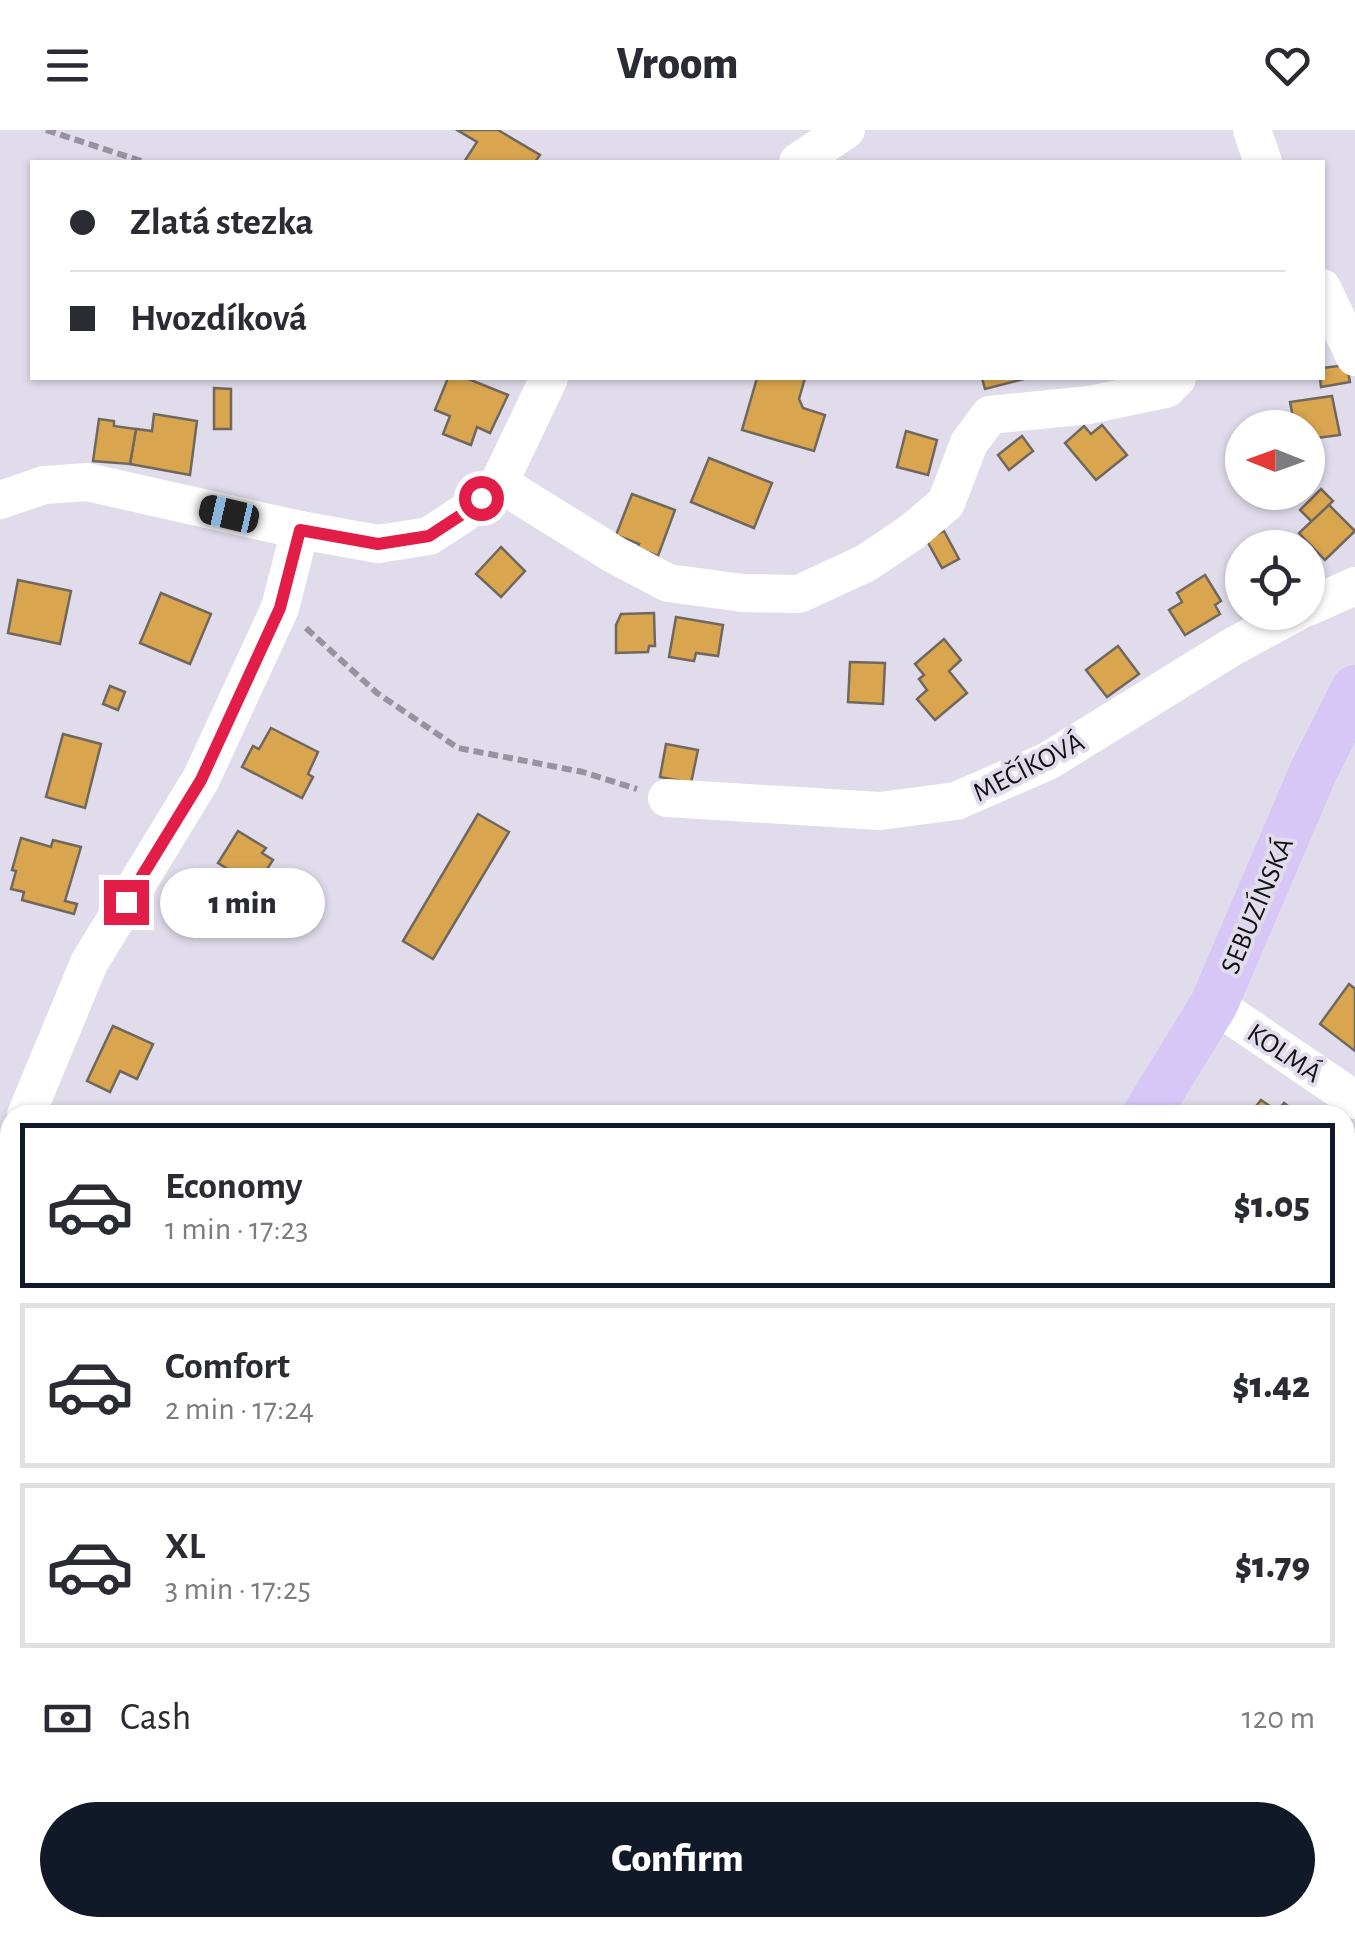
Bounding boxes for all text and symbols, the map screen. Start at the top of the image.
icon: menu [40,38,95,93]
icon: heart [1260,38,1315,93]
text: Vroom [616,42,739,87]
text: Zlatá stezka [130,204,314,242]
text: Hvozdíková [130,300,307,338]
north arrow [1225,410,1325,510]
map controls [1225,410,1325,630]
route start [459,476,504,521]
car [196,493,262,535]
button: locate [1225,530,1325,630]
street label: MEČÍKOVÁ [967,725,1089,808]
street label: SEBUZÍNSKÁ [1214,832,1299,978]
callout: 1 min [161,867,326,937]
route end [104,880,149,925]
text: 1 min [208,887,277,919]
street label: KOLMÁ [1242,1017,1328,1088]
icon: car [45,1161,135,1251]
text: Economy [165,1168,303,1206]
text: $1.05 [1234,1187,1310,1225]
text: 1 min · 17:23 [165,1213,308,1245]
icon: car [45,1341,135,1431]
text: Comfort [165,1348,290,1386]
text: $1.42 [1232,1367,1310,1405]
text: 2 min · 17:24 [165,1393,314,1425]
icon: car [45,1521,135,1611]
text: XL [165,1528,205,1566]
text: $1.79 [1235,1547,1310,1585]
text: 3 min · 17:25 [165,1573,311,1605]
icon: cash [40,1691,95,1746]
text: Cash [120,1699,191,1737]
text: 120 m [1242,1702,1315,1734]
button: Confirm [40,1802,1315,1917]

